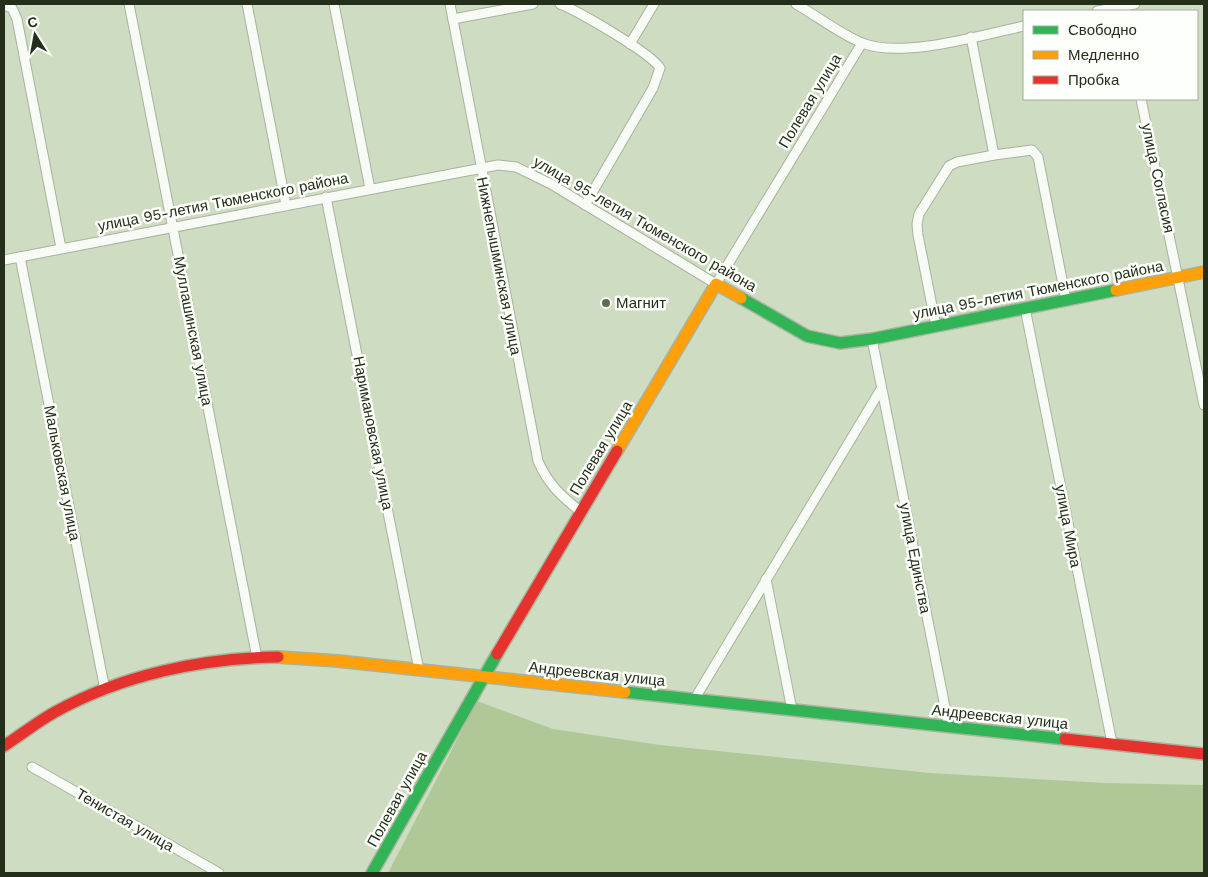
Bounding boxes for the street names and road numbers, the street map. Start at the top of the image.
street label: Полевая улица [775,50,845,151]
street label: улица Согласия [1138,121,1178,235]
street label: улица 95-летия Тюменского района [530,153,760,296]
street label: улица 95-летия Тюменского района [96,169,350,235]
street label: Нижнепышминская улица [473,175,525,357]
street label: Муллашинская улица [170,255,216,408]
street label: улица 95-летия Тюменского района [911,257,1165,323]
street label: Наримановская улица [349,355,397,512]
street label: Полевая улица [566,397,636,498]
street label: Мальковская улица [40,404,84,543]
street label: улица Мира [1051,483,1085,570]
street label: улица Единства [895,501,935,615]
street label: Андреевская улица [528,658,667,690]
street label: Андреевская улица [931,701,1070,733]
street label: Полевая улица [363,747,431,850]
street label: Тенистая улица [73,785,178,856]

